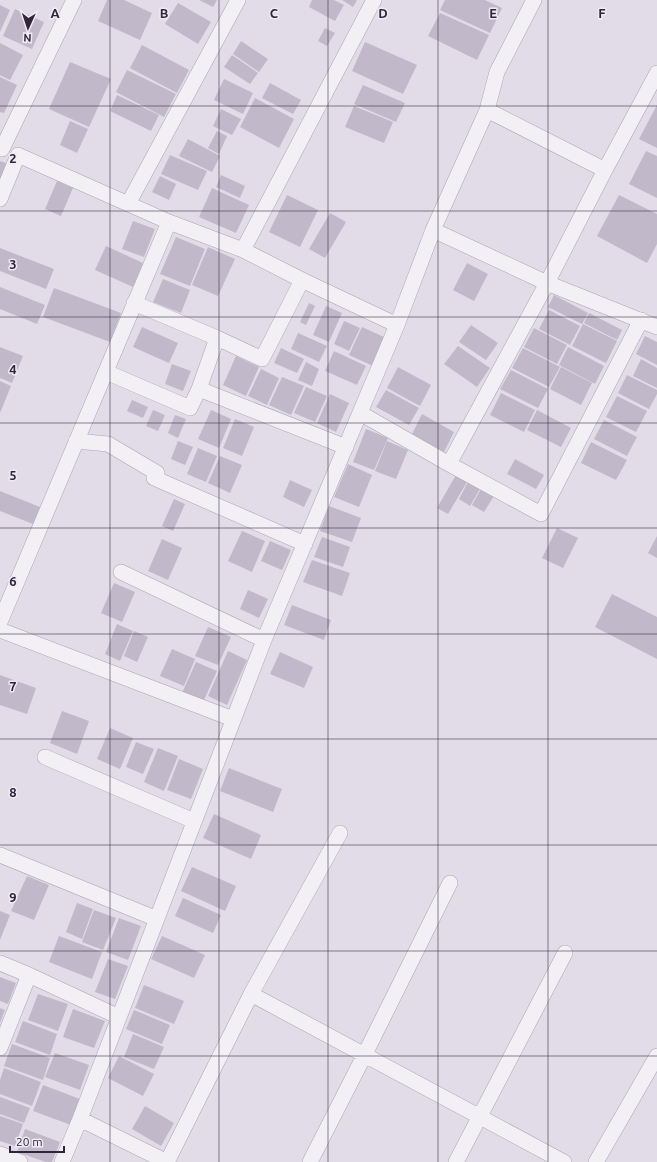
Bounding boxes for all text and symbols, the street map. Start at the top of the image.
text: A [50,6,60,20]
text: B [160,6,169,20]
text: C [270,6,279,20]
text: D [378,6,388,20]
text: E [489,6,497,20]
text: F [598,6,606,20]
north arrow [8,8,48,48]
text: N [23,32,32,44]
text: 2 [9,151,17,165]
text: 3 [9,257,17,271]
text: 4 [9,362,17,376]
text: 5 [9,468,17,482]
text: 6 [9,574,17,588]
text: 7 [9,679,17,693]
text: 8 [9,785,17,799]
text: 9 [9,890,17,904]
scale bar [10,1128,64,1154]
text: 20 m [16,1135,43,1148]

